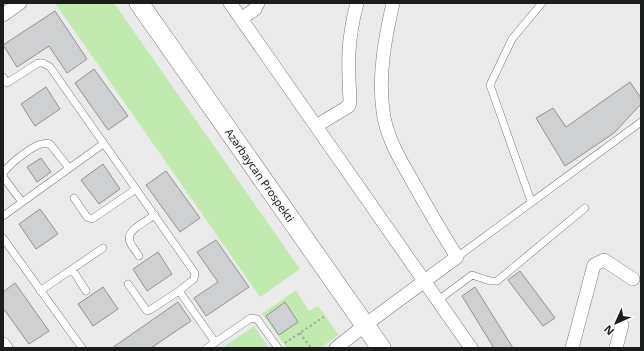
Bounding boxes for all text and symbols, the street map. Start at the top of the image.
street label: Azərbaycan Prospekti [222,125,298,225]
north arrow [596,303,636,343]
text: N [600,322,617,339]

